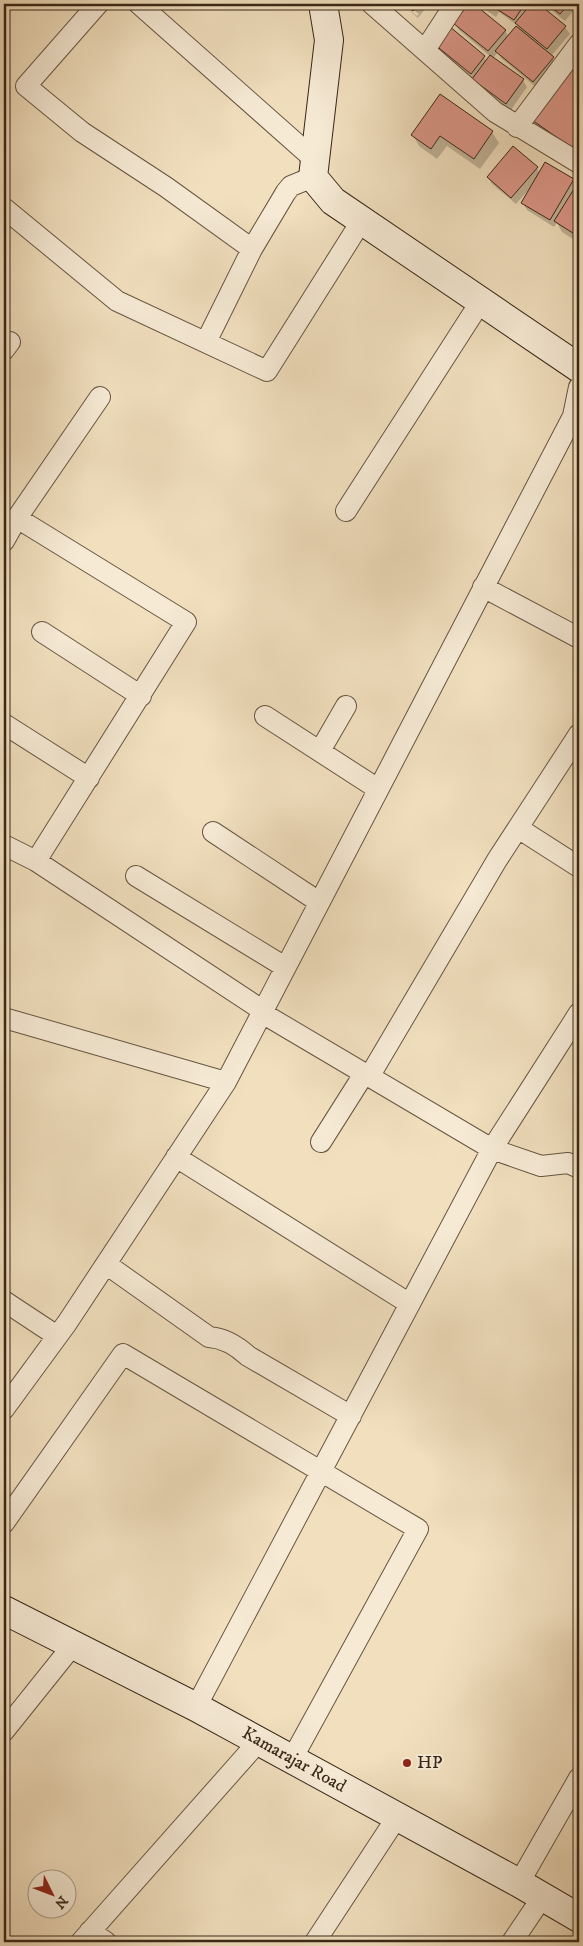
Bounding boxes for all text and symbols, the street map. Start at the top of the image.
street label: Kamarajar Road [238,1722,350,1798]
place label: HP [417,1752,443,1774]
marker: HP [401,1757,413,1769]
north arrow [28,1868,78,1918]
text: N [50,1892,71,1913]

